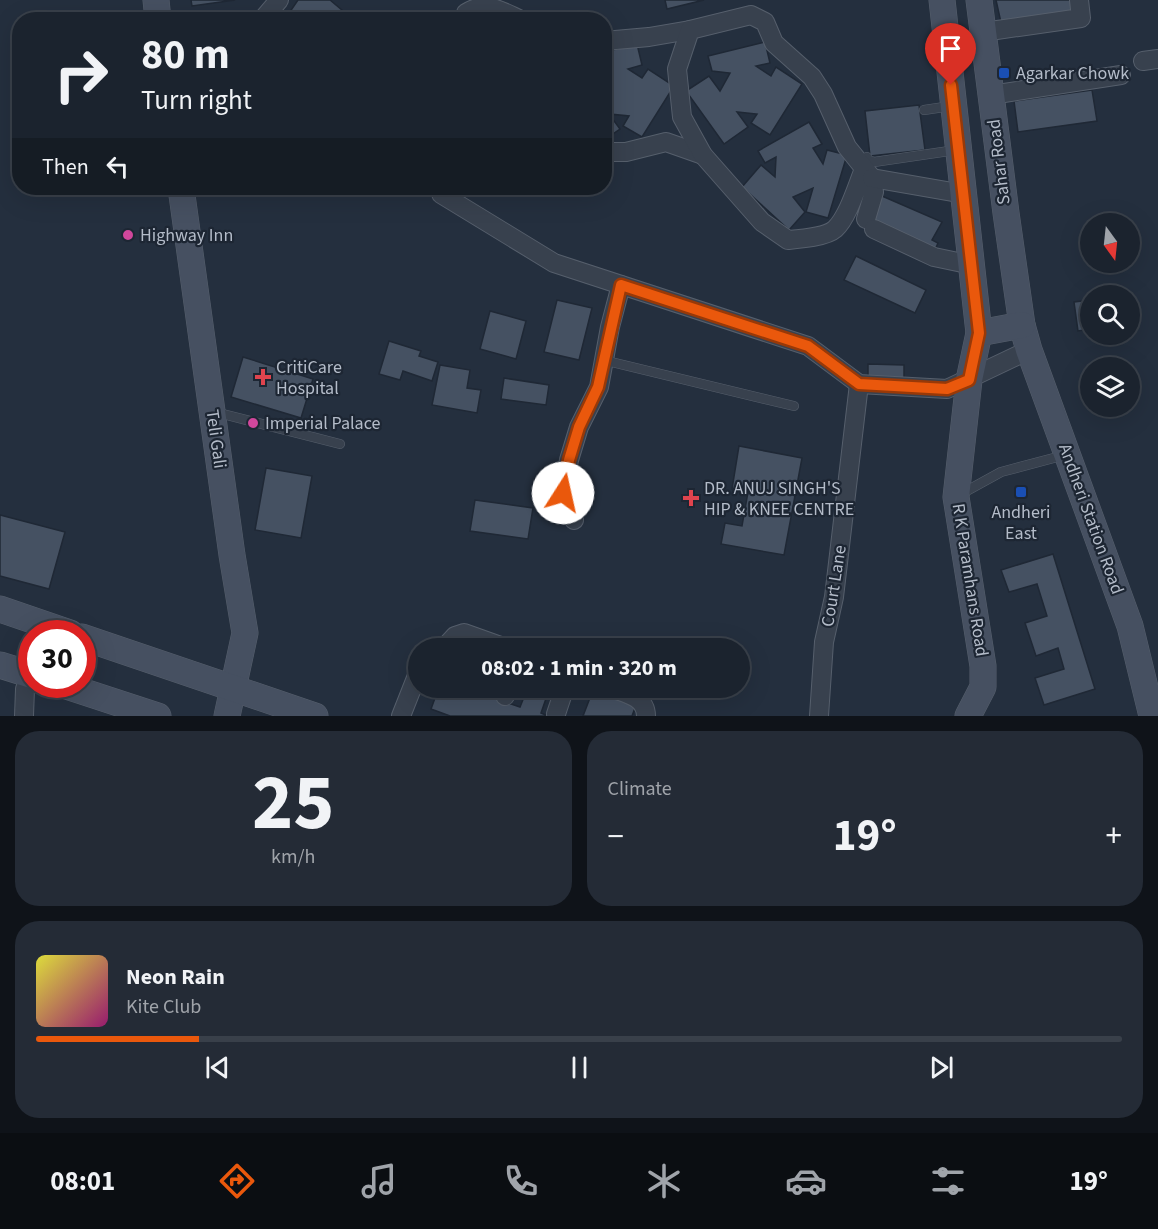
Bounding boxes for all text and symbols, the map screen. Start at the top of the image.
pin [925,23,976,85]
text: 80 m [141,25,230,85]
icon: arrive [934,32,967,65]
icon: right [42,36,120,114]
place label: Agarkar Chowk [1016,61,1129,86]
marker: Agarkar Chowk [997,66,1011,80]
text: Turn right [141,81,252,120]
street label: Sahar Road [981,118,1017,206]
icon: left [101,150,134,183]
text: Then [42,151,89,183]
north arrow [1080,213,1140,273]
map controls [1080,213,1140,417]
place label: Highway Inn [140,223,233,248]
marker: Highway Inn [121,228,135,242]
button: search [1080,285,1140,345]
place label: CritiCare Hospital [276,355,342,401]
button: layers [1080,357,1140,417]
marker: CritiCare Hospital [254,368,272,386]
street label: Teli Gali [200,408,232,470]
place label: Imperial Palace [265,411,380,436]
marker: Imperial Palace [246,416,260,430]
street label: Andheri Station Road [1052,440,1130,598]
position arrow [531,461,595,525]
place label: DR. ANUJ SINGH'S HIP & KNEE CENTRE [704,476,854,522]
marker: Andheri East [1014,485,1028,499]
marker: DR. ANUJ SINGH'S HIP & KNEE CENTRE [682,489,700,507]
place label: Andheri East [991,500,1051,546]
street label: R K Paramhans Road [946,502,994,658]
street label: Court Lane [815,543,853,629]
speed limit sign: 30 [18,620,96,698]
text: 08:02 · 1 min · 320 m [481,652,677,684]
text: 25 [252,748,334,859]
text: Climate [608,775,672,803]
text: 19° [833,804,897,868]
text: − [608,813,624,860]
text: + [1106,813,1122,860]
text: km/h [271,843,315,871]
text: Neon Rain [126,961,225,993]
text: Kite Club [126,993,201,1021]
icon: previous [201,1051,234,1084]
icon: pause [563,1051,596,1084]
icon: next [925,1051,958,1084]
icon: directions [216,1160,258,1202]
icon: music [358,1160,400,1202]
icon: phone [500,1160,542,1202]
icon: climate [643,1160,685,1202]
icon: car [785,1160,827,1202]
icon: filters [927,1160,969,1202]
text: 08:01 [50,1162,115,1201]
text: 19° [1069,1162,1108,1201]

